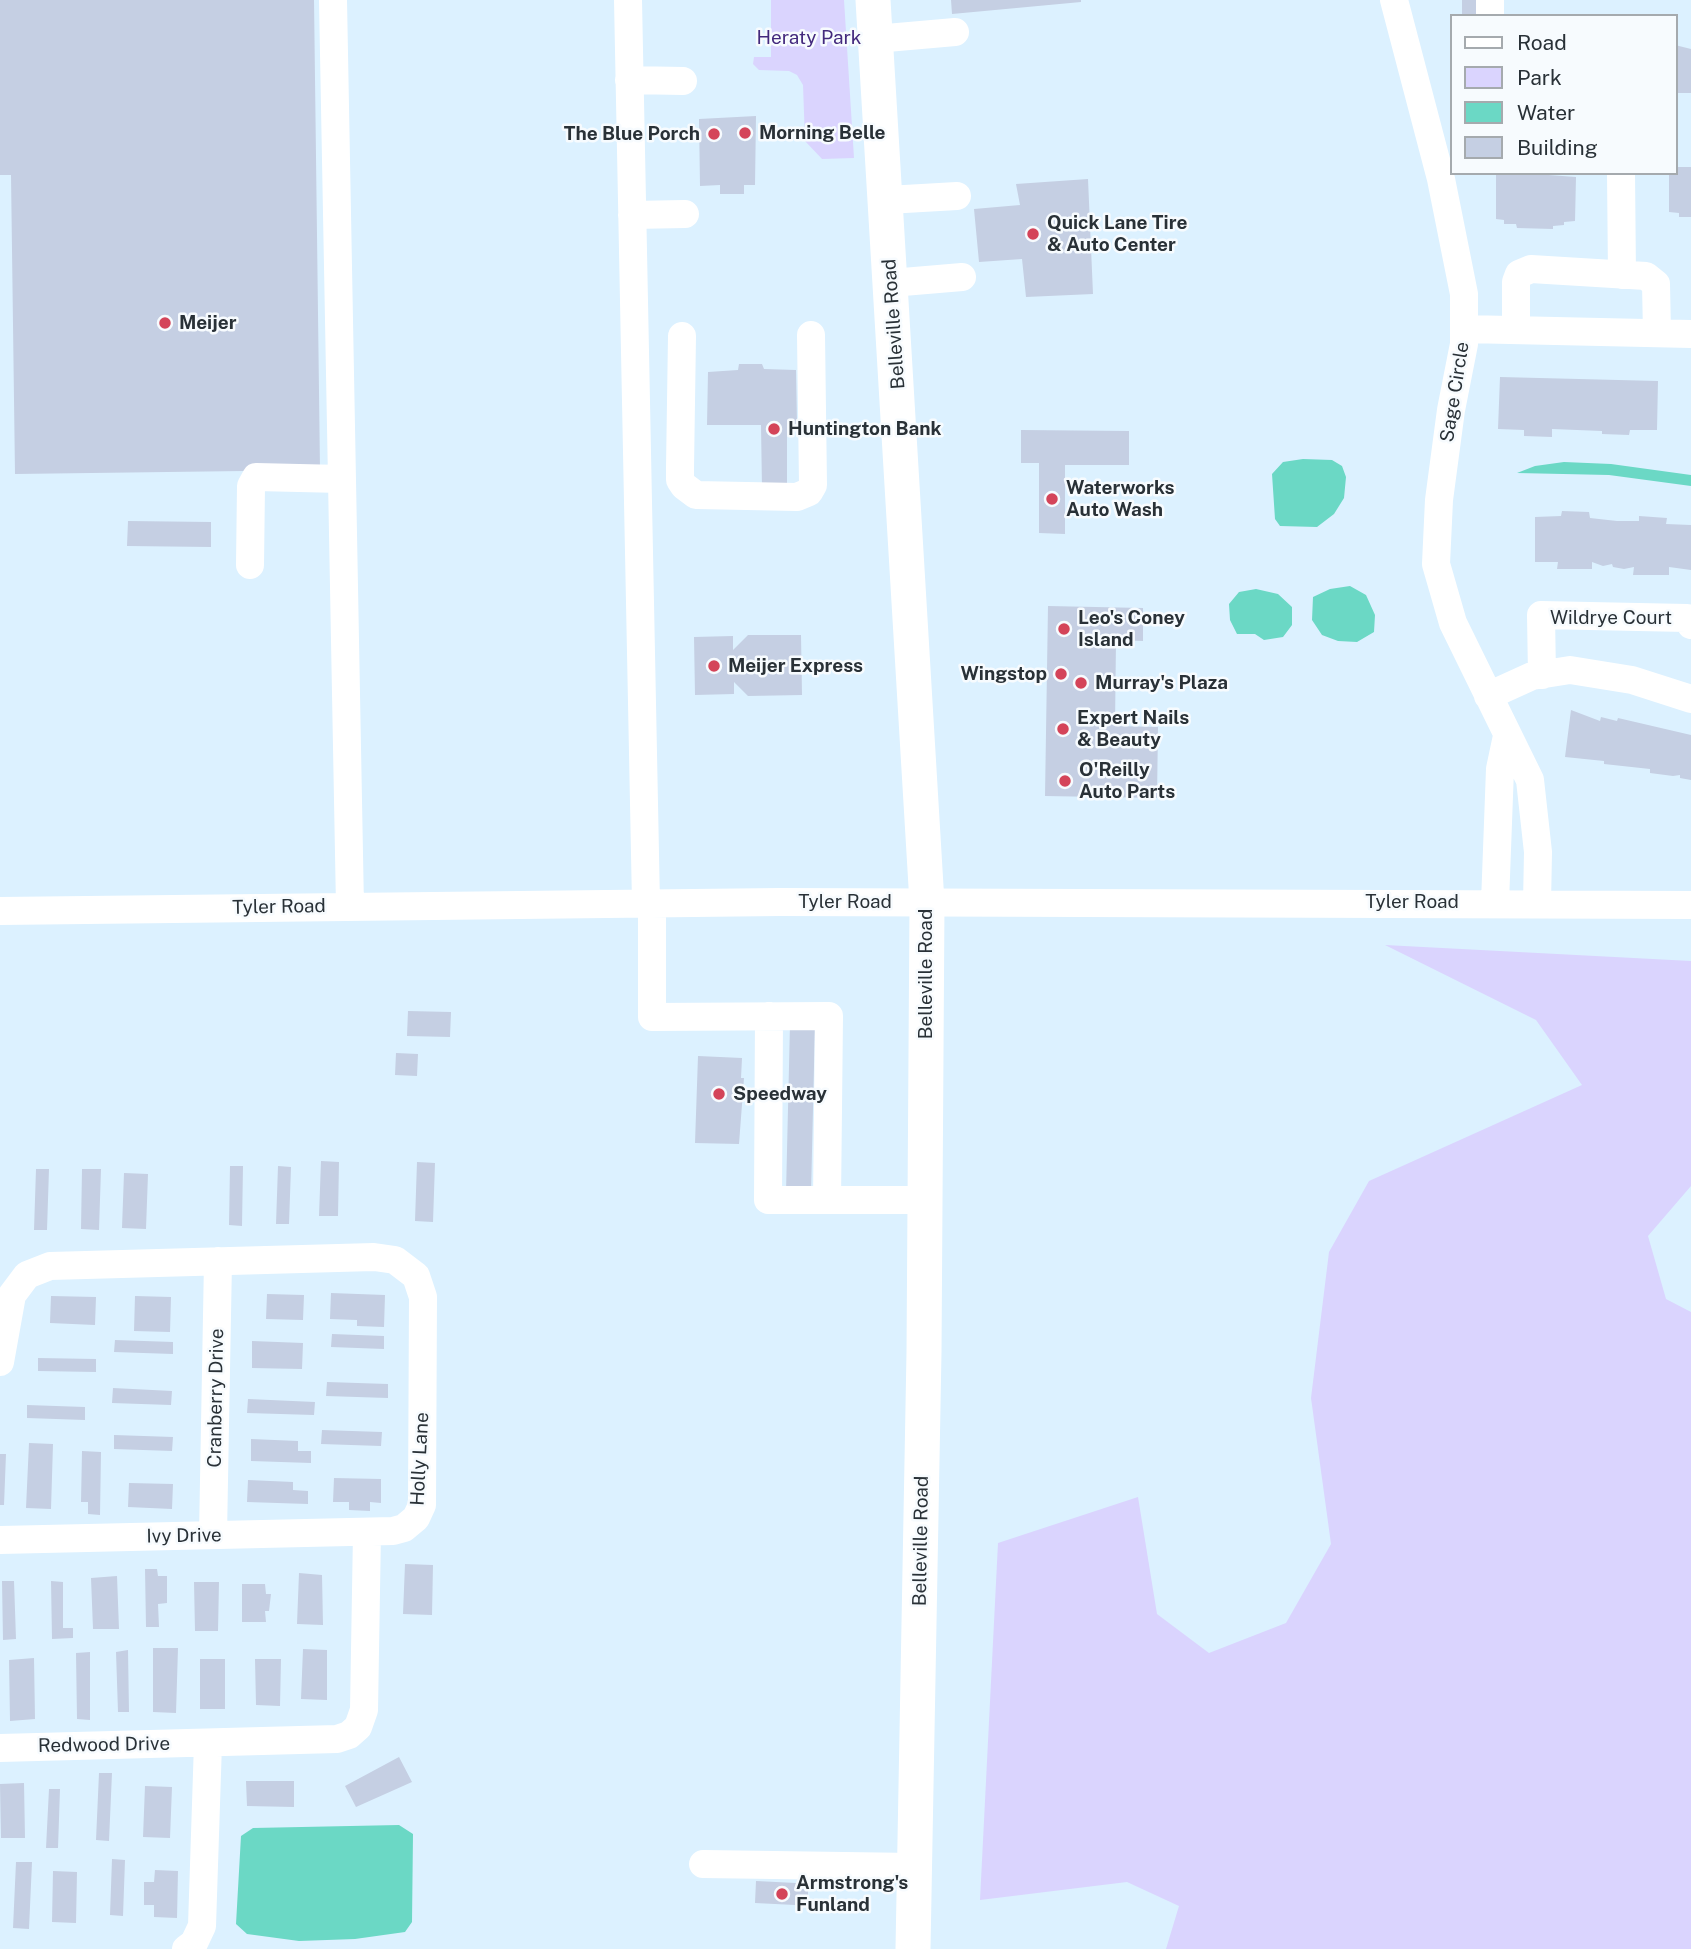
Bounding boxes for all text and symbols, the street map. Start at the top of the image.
legend [1450,14,1677,175]
park label: Heraty Park [756,27,862,49]
text: Road [1517,30,1567,55]
text: Park [1517,65,1562,90]
text: Water [1517,100,1575,125]
place label: Morning Belle [759,122,886,144]
place label: The Blue Porch [564,123,700,145]
marker: Morning Belle [737,125,753,141]
marker: The Blue Porch [706,126,722,142]
text: Building [1517,135,1598,160]
place label: Quick Lane Tire & Auto Center [1047,212,1187,256]
marker: Quick Lane Tire & Auto Center [1025,226,1041,242]
street label: Belleville Road [878,258,910,390]
place label: Meijer [179,312,236,334]
marker: Meijer [157,315,173,331]
street label: Sage Circle [1436,340,1474,444]
place label: Huntington Bank [788,418,942,440]
marker: Huntington Bank [766,421,782,437]
place label: Waterworks Auto Wash [1066,477,1175,521]
marker: Waterworks Auto Wash [1044,491,1060,507]
place label: Leo's Coney Island [1078,607,1185,651]
street label: Wildrye Court [1550,607,1672,629]
marker: Leo's Coney Island [1056,621,1072,637]
place label: Meijer Express [728,655,863,677]
marker: Meijer Express [706,658,722,674]
place label: Wingstop [960,663,1047,685]
marker: Wingstop [1053,666,1069,682]
place label: Murray's Plaza [1095,672,1228,694]
marker: Murray's Plaza [1073,675,1089,691]
place label: Expert Nails & Beauty [1077,707,1189,751]
marker: Expert Nails & Beauty [1055,721,1071,737]
place label: O'Reilly Auto Parts [1079,759,1175,803]
marker: O'Reilly Auto Parts [1057,773,1073,789]
street label: Tyler Road [798,891,892,913]
street label: Tyler Road [1365,891,1459,913]
street label: Tyler Road [232,895,326,919]
street label: Belleville Road [915,909,937,1039]
place label: Speedway [733,1083,827,1105]
marker: Speedway [711,1086,727,1102]
street label: Cranberry Drive [203,1328,229,1468]
street label: Holly Lane [406,1412,434,1506]
street label: Belleville Road [908,1476,934,1606]
street label: Ivy Drive [146,1524,222,1548]
street label: Redwood Drive [38,1732,170,1758]
place label: Armstrong's Funland [796,1872,908,1916]
marker: Armstrong's Funland [774,1886,790,1902]

